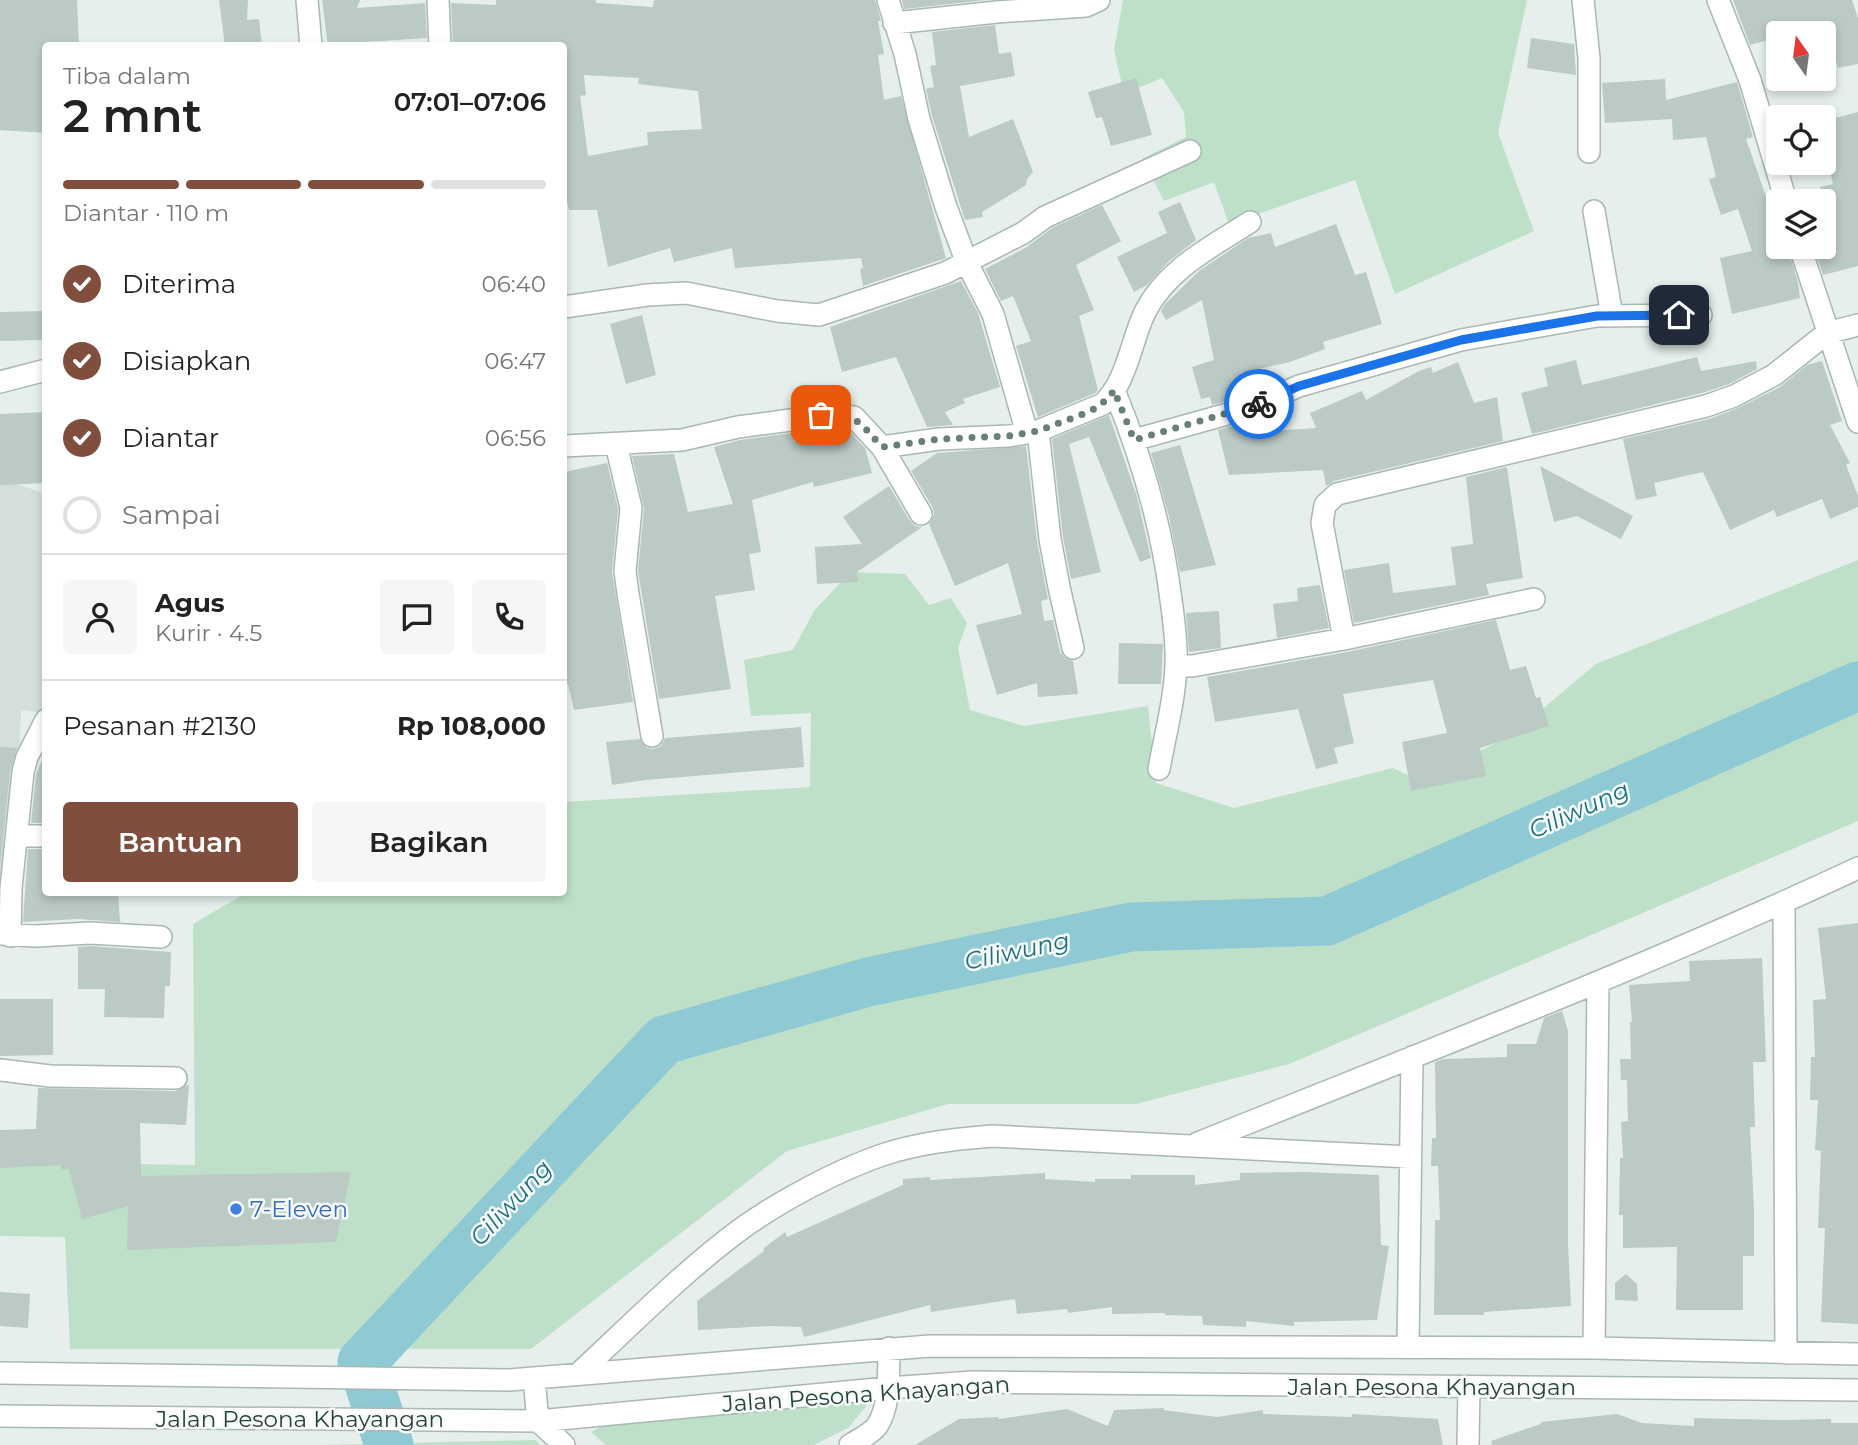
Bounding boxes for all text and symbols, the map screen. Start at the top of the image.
north arrow [1766,21,1836,91]
map controls [1766,21,1836,259]
text: Tiba dalam [63,62,191,90]
text: 07:01–07:06 [394,86,546,118]
text: 2 mnt [63,87,202,144]
button: locate [1766,105,1836,175]
button: layers [1766,189,1836,259]
text: Diantar · 110 m [63,199,229,227]
icon: check [63,265,101,303]
text: Diterima [122,268,236,300]
text: 06:40 [481,270,546,298]
pin [1649,285,1709,345]
icon: home [1660,296,1698,334]
icon: check [63,342,101,380]
text: Disiapkan [122,345,251,377]
text: 06:47 [484,347,546,375]
courier [1224,369,1294,439]
pin [791,385,851,445]
icon: bike [1240,385,1278,423]
icon: bag [802,396,840,434]
icon: check [63,419,101,457]
text: Diantar [122,422,219,454]
text: 06:56 [485,424,546,452]
text: Sampai [122,499,221,531]
button: person [63,580,137,654]
button: chat [380,580,454,654]
button: phone [472,580,546,654]
text: Agus [155,587,225,619]
text: Kurir · 4.5 [155,619,262,647]
text: Pesanan #2130 [63,710,257,742]
text: Rp 108,000 [397,710,546,742]
water label: Ciliwung [1524,775,1633,844]
button: Bantuan [63,802,298,882]
button: Bagikan [312,802,546,882]
water label: Ciliwung [962,925,1072,976]
water label: Ciliwung [464,1154,558,1251]
place label: 7-Eleven [250,1195,348,1223]
marker: 7-Eleven [228,1201,244,1217]
street label: Jalan Pesona Khayangan [720,1370,1011,1418]
street label: Jalan Pesona Khayangan [1287,1373,1576,1401]
street label: Jalan Pesona Khayangan [155,1405,444,1433]

